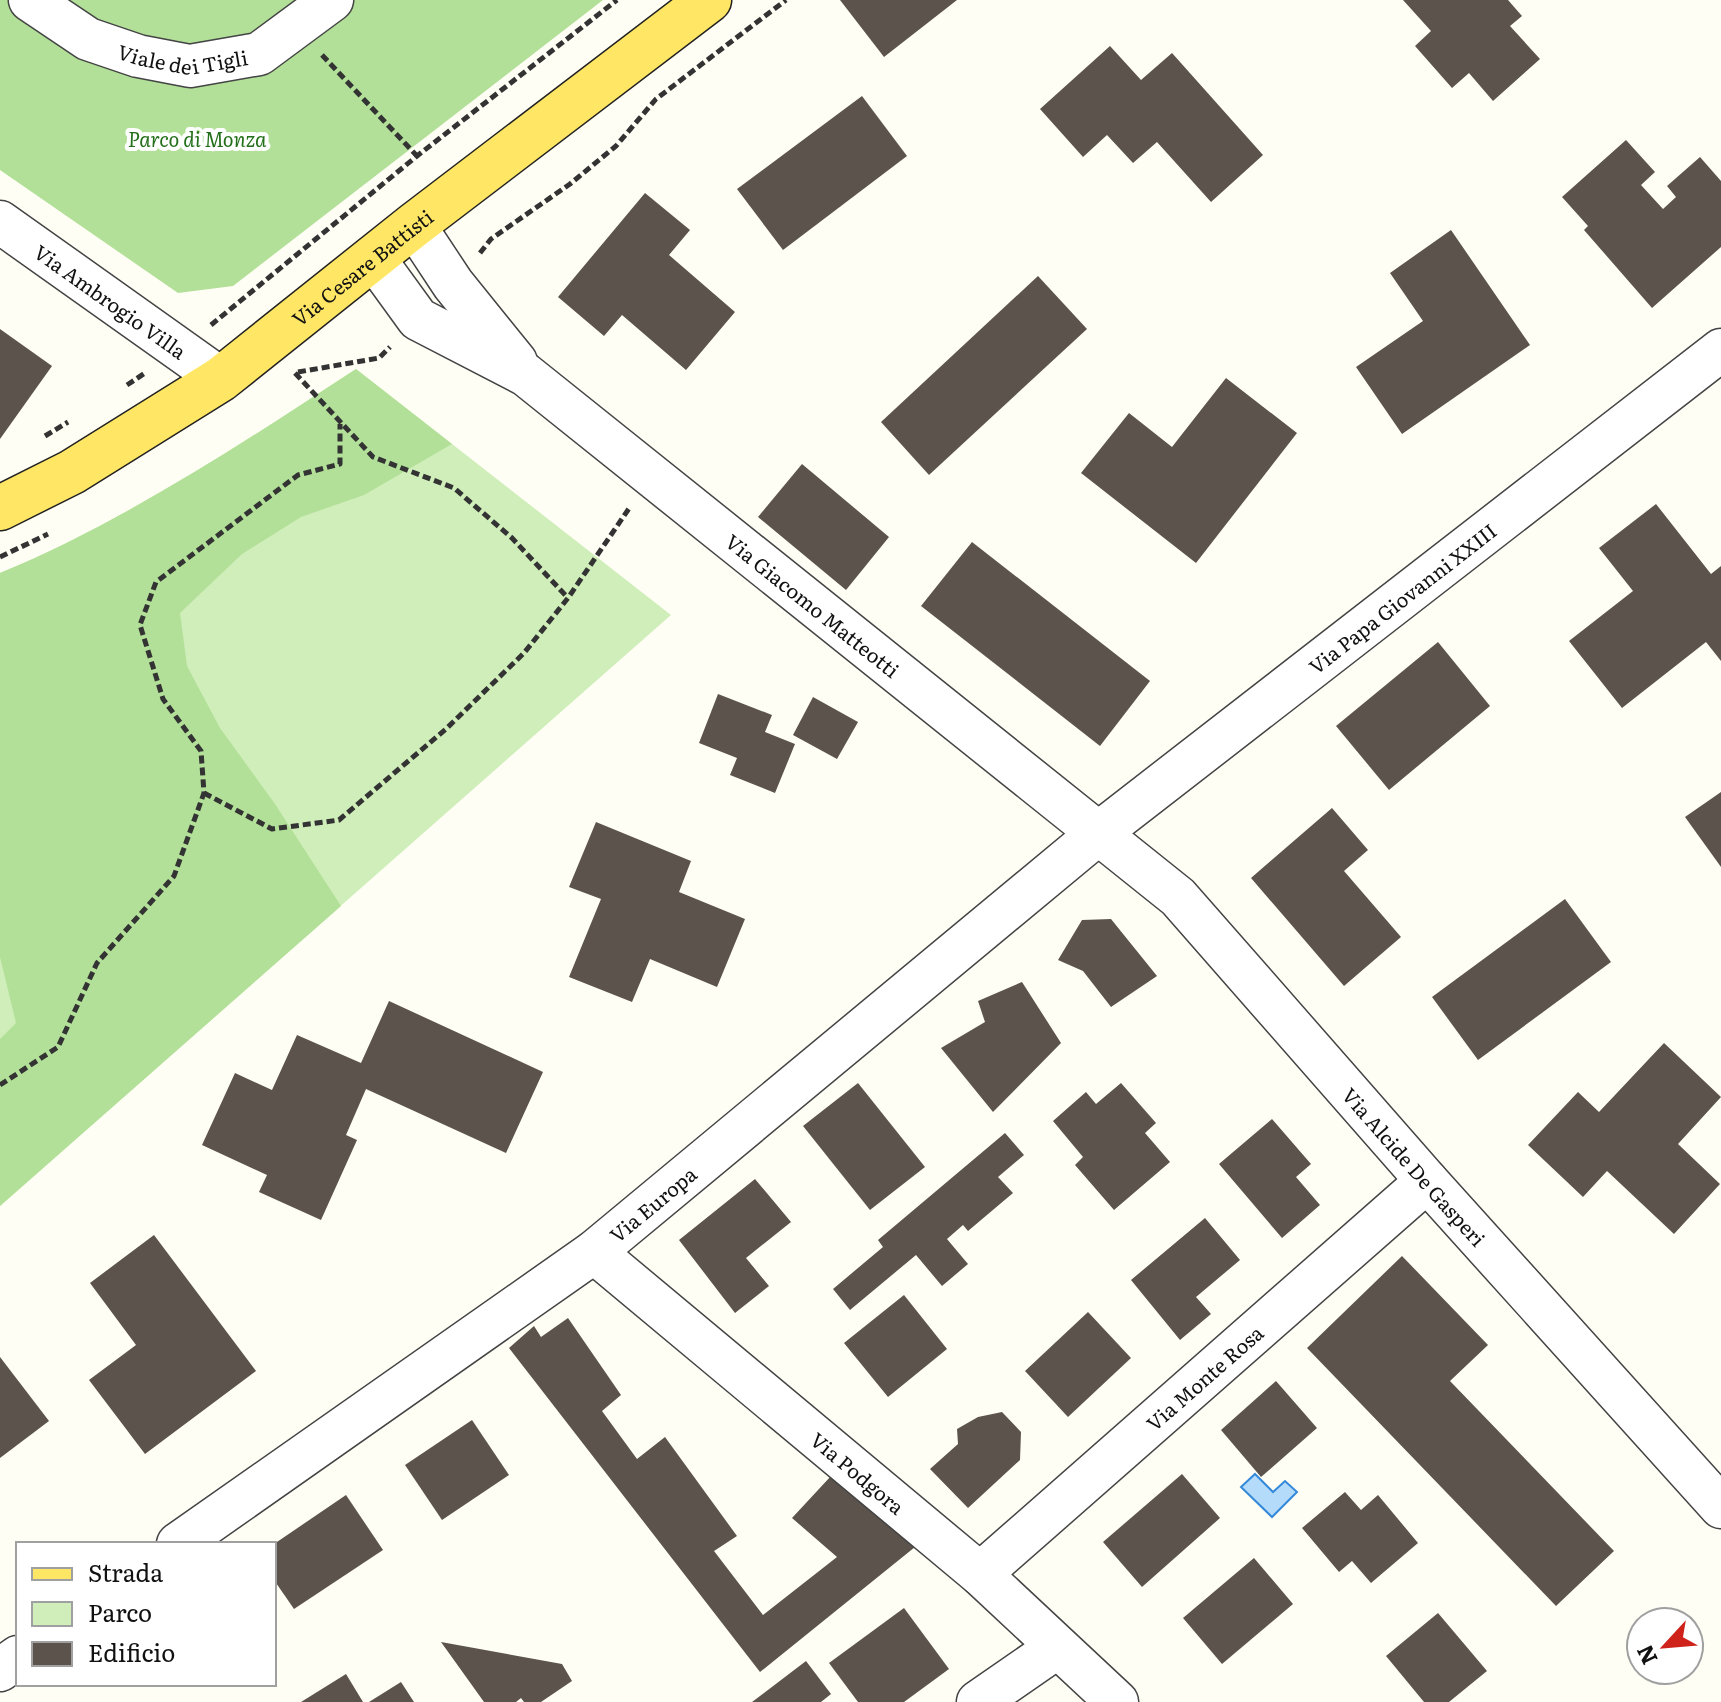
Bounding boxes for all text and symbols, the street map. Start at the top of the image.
street label: Viale dei Tigli [114,35,250,81]
park label: Parco di Monza [128,123,267,153]
street label: Via Cesare Battisti [285,201,439,333]
street label: Via Ambrogio Villa [28,236,193,366]
street label: Via Papa Giovanni XXIII [1302,515,1502,680]
street label: Via Giacomo Matteotti [720,526,907,684]
street label: Via Alcide De Gasperi [1336,1080,1494,1253]
street label: Via Europa [602,1158,702,1249]
street label: Via Monte Rosa [1139,1317,1269,1437]
street label: Via Podgora [805,1424,912,1521]
legend [16,1542,276,1686]
text: Strada [88,1554,163,1589]
text: Parco [88,1594,152,1629]
north arrow [1625,1606,1705,1686]
text: Edificio [88,1634,175,1669]
text: N [1627,1640,1665,1671]

